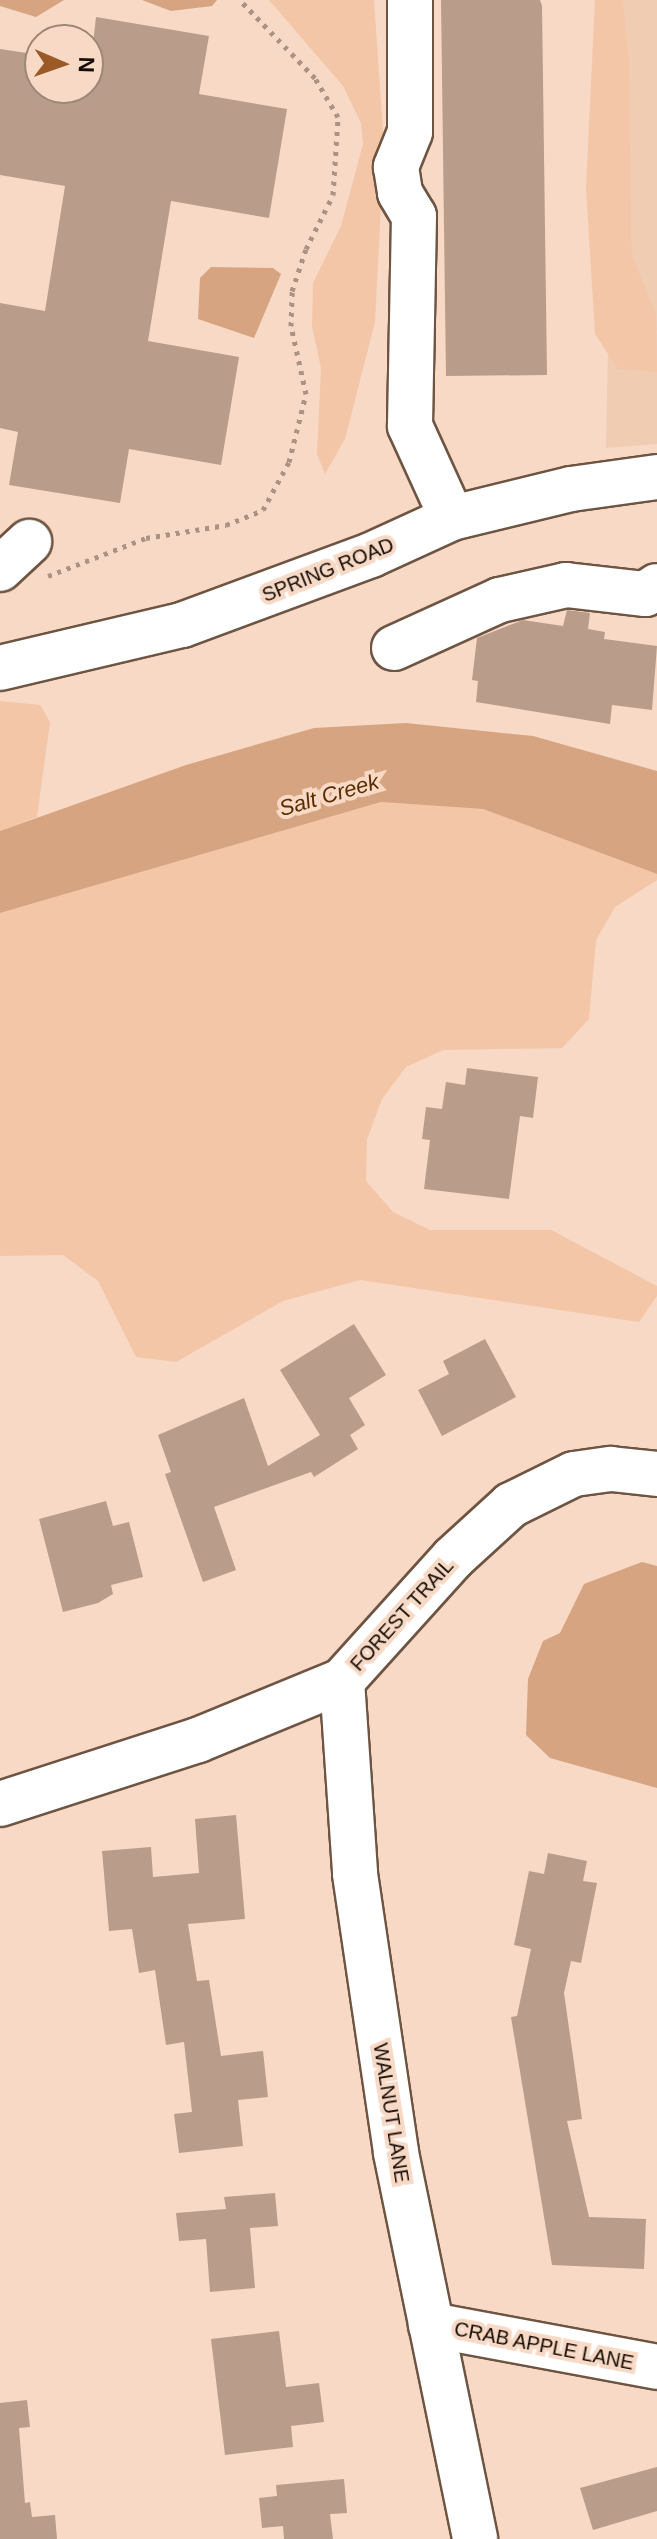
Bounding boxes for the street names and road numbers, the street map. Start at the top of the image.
street label: SPRING ROAD [259,533,397,607]
street label: FOREST TRAIL [345,1554,459,1676]
street label: WALNUT LANE [368,2041,414,2185]
street label: CRAB APPLE LANE [452,2317,636,2375]

